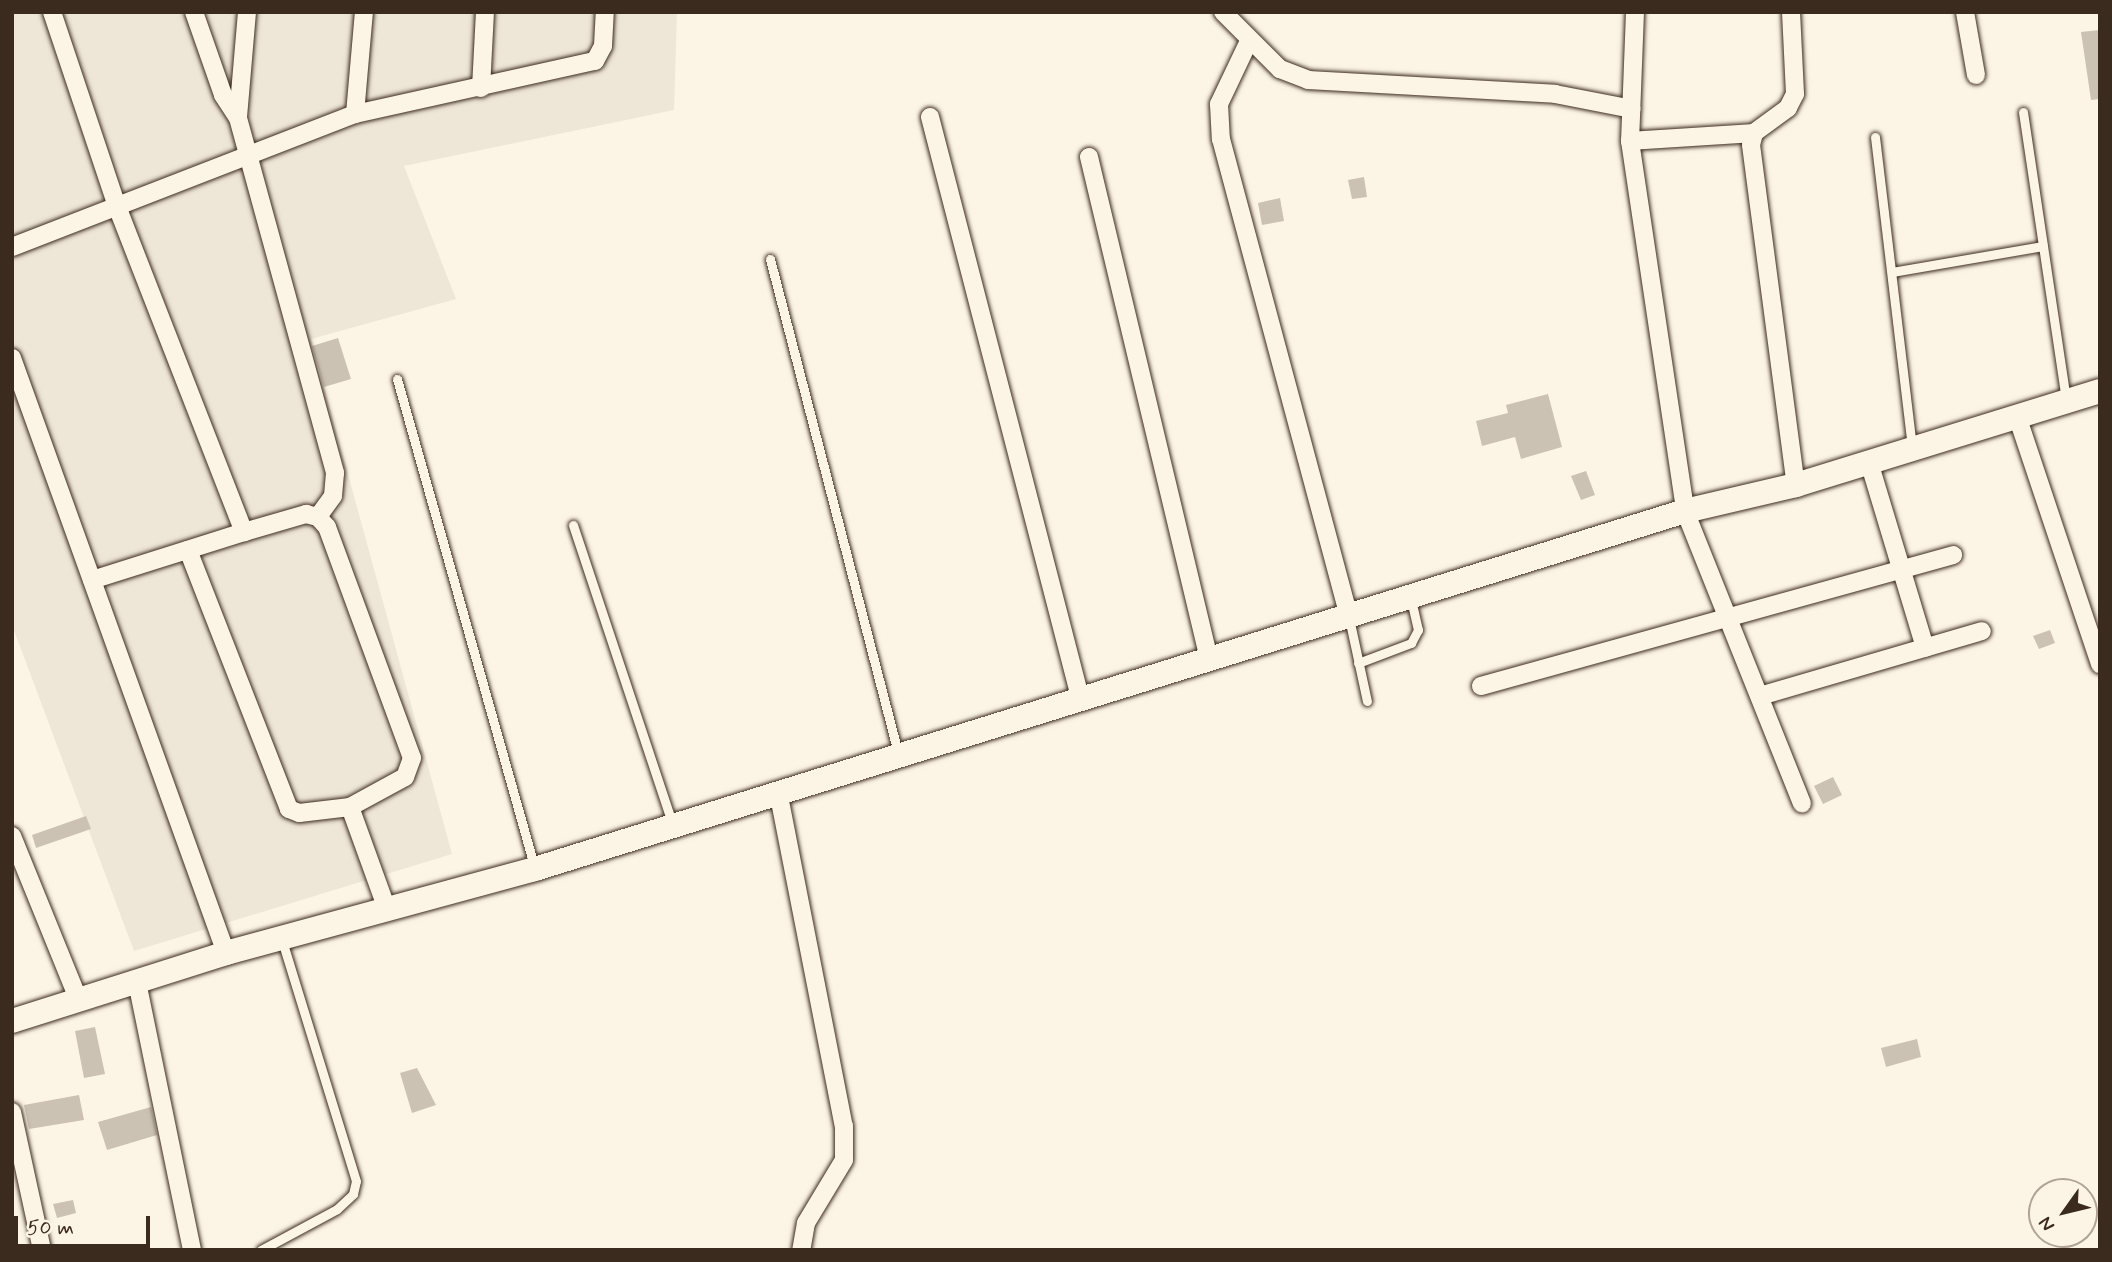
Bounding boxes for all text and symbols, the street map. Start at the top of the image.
north arrow [2028,1178,2098,1248]
scale bar [18,1202,154,1246]
text: N [2033,1212,2061,1236]
text: 50 m [27,1214,74,1242]

